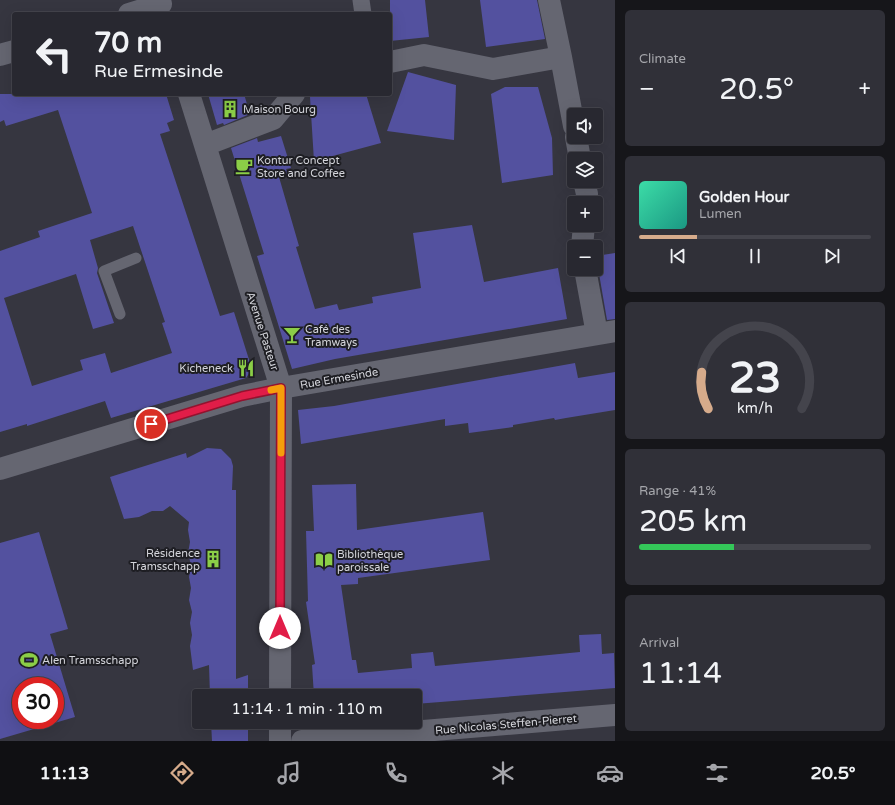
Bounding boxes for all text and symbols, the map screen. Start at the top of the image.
text: 70 m [94,26,162,60]
icon: left [28,28,80,80]
text: Climate [639,51,686,67]
text: Rue Ermesinde [94,60,223,82]
text: 20.5° [719,71,794,108]
text: − [639,76,655,102]
text: + [859,76,871,102]
building icon: Maison Bourg [220,99,240,119]
place label: Maison Bourg [243,103,316,116]
map controls [567,108,603,276]
button: sound [567,108,603,144]
button: layers [567,152,603,188]
place label: Kontur Concept Store and Coffee [257,154,345,180]
cafe icon: Kontur Concept Store and Coffee [234,156,254,176]
text: Golden Hour [699,188,789,206]
button: + [567,196,603,232]
text: Lumen [699,206,742,222]
button: − [567,240,603,276]
icon: previous [667,245,689,267]
icon: pause [744,245,766,267]
icon: next [821,245,843,267]
street label: Avenue Pasteur [244,290,282,373]
place label: Café des Tramways [305,323,357,349]
bar icon: Café des Tramways [282,325,302,345]
text: 23 [729,353,781,403]
restaurant icon: Kicheneck [236,358,256,378]
place label: Kicheneck [179,362,233,375]
street label: Rue Ermesinde [299,365,379,392]
text: km/h [737,399,773,416]
pin [134,407,168,441]
icon: arrive [140,413,162,435]
text: Range · 41% [639,483,716,499]
text: 205 km [639,503,747,540]
place label: Résidence Tramsschapp [130,547,200,573]
place label: Bibliothèque paroissale [337,548,403,574]
building icon: Résidence Tramsschapp [203,549,223,569]
library icon: Bibliothèque paroissale [314,550,334,570]
position arrow [259,607,301,649]
text: Arrival [639,635,679,651]
sports icon: Alen Tramsschapp [19,650,39,670]
place label: Alen Tramsschapp [42,654,138,667]
text: 11:14 [639,655,722,692]
speed limit sign: 30 [12,677,64,729]
text: 11:14 · 1 min · 110 m [232,700,382,718]
street label: Rue Nicolas Steffen-Pierret [435,712,577,737]
icon: directions [168,759,196,787]
icon: music [275,759,303,787]
icon: phone [382,759,410,787]
icon: climate [489,759,517,787]
icon: car [596,759,624,787]
icon: filters [703,759,731,787]
text: 11:13 [40,762,89,784]
text: 20.5° [810,762,855,784]

